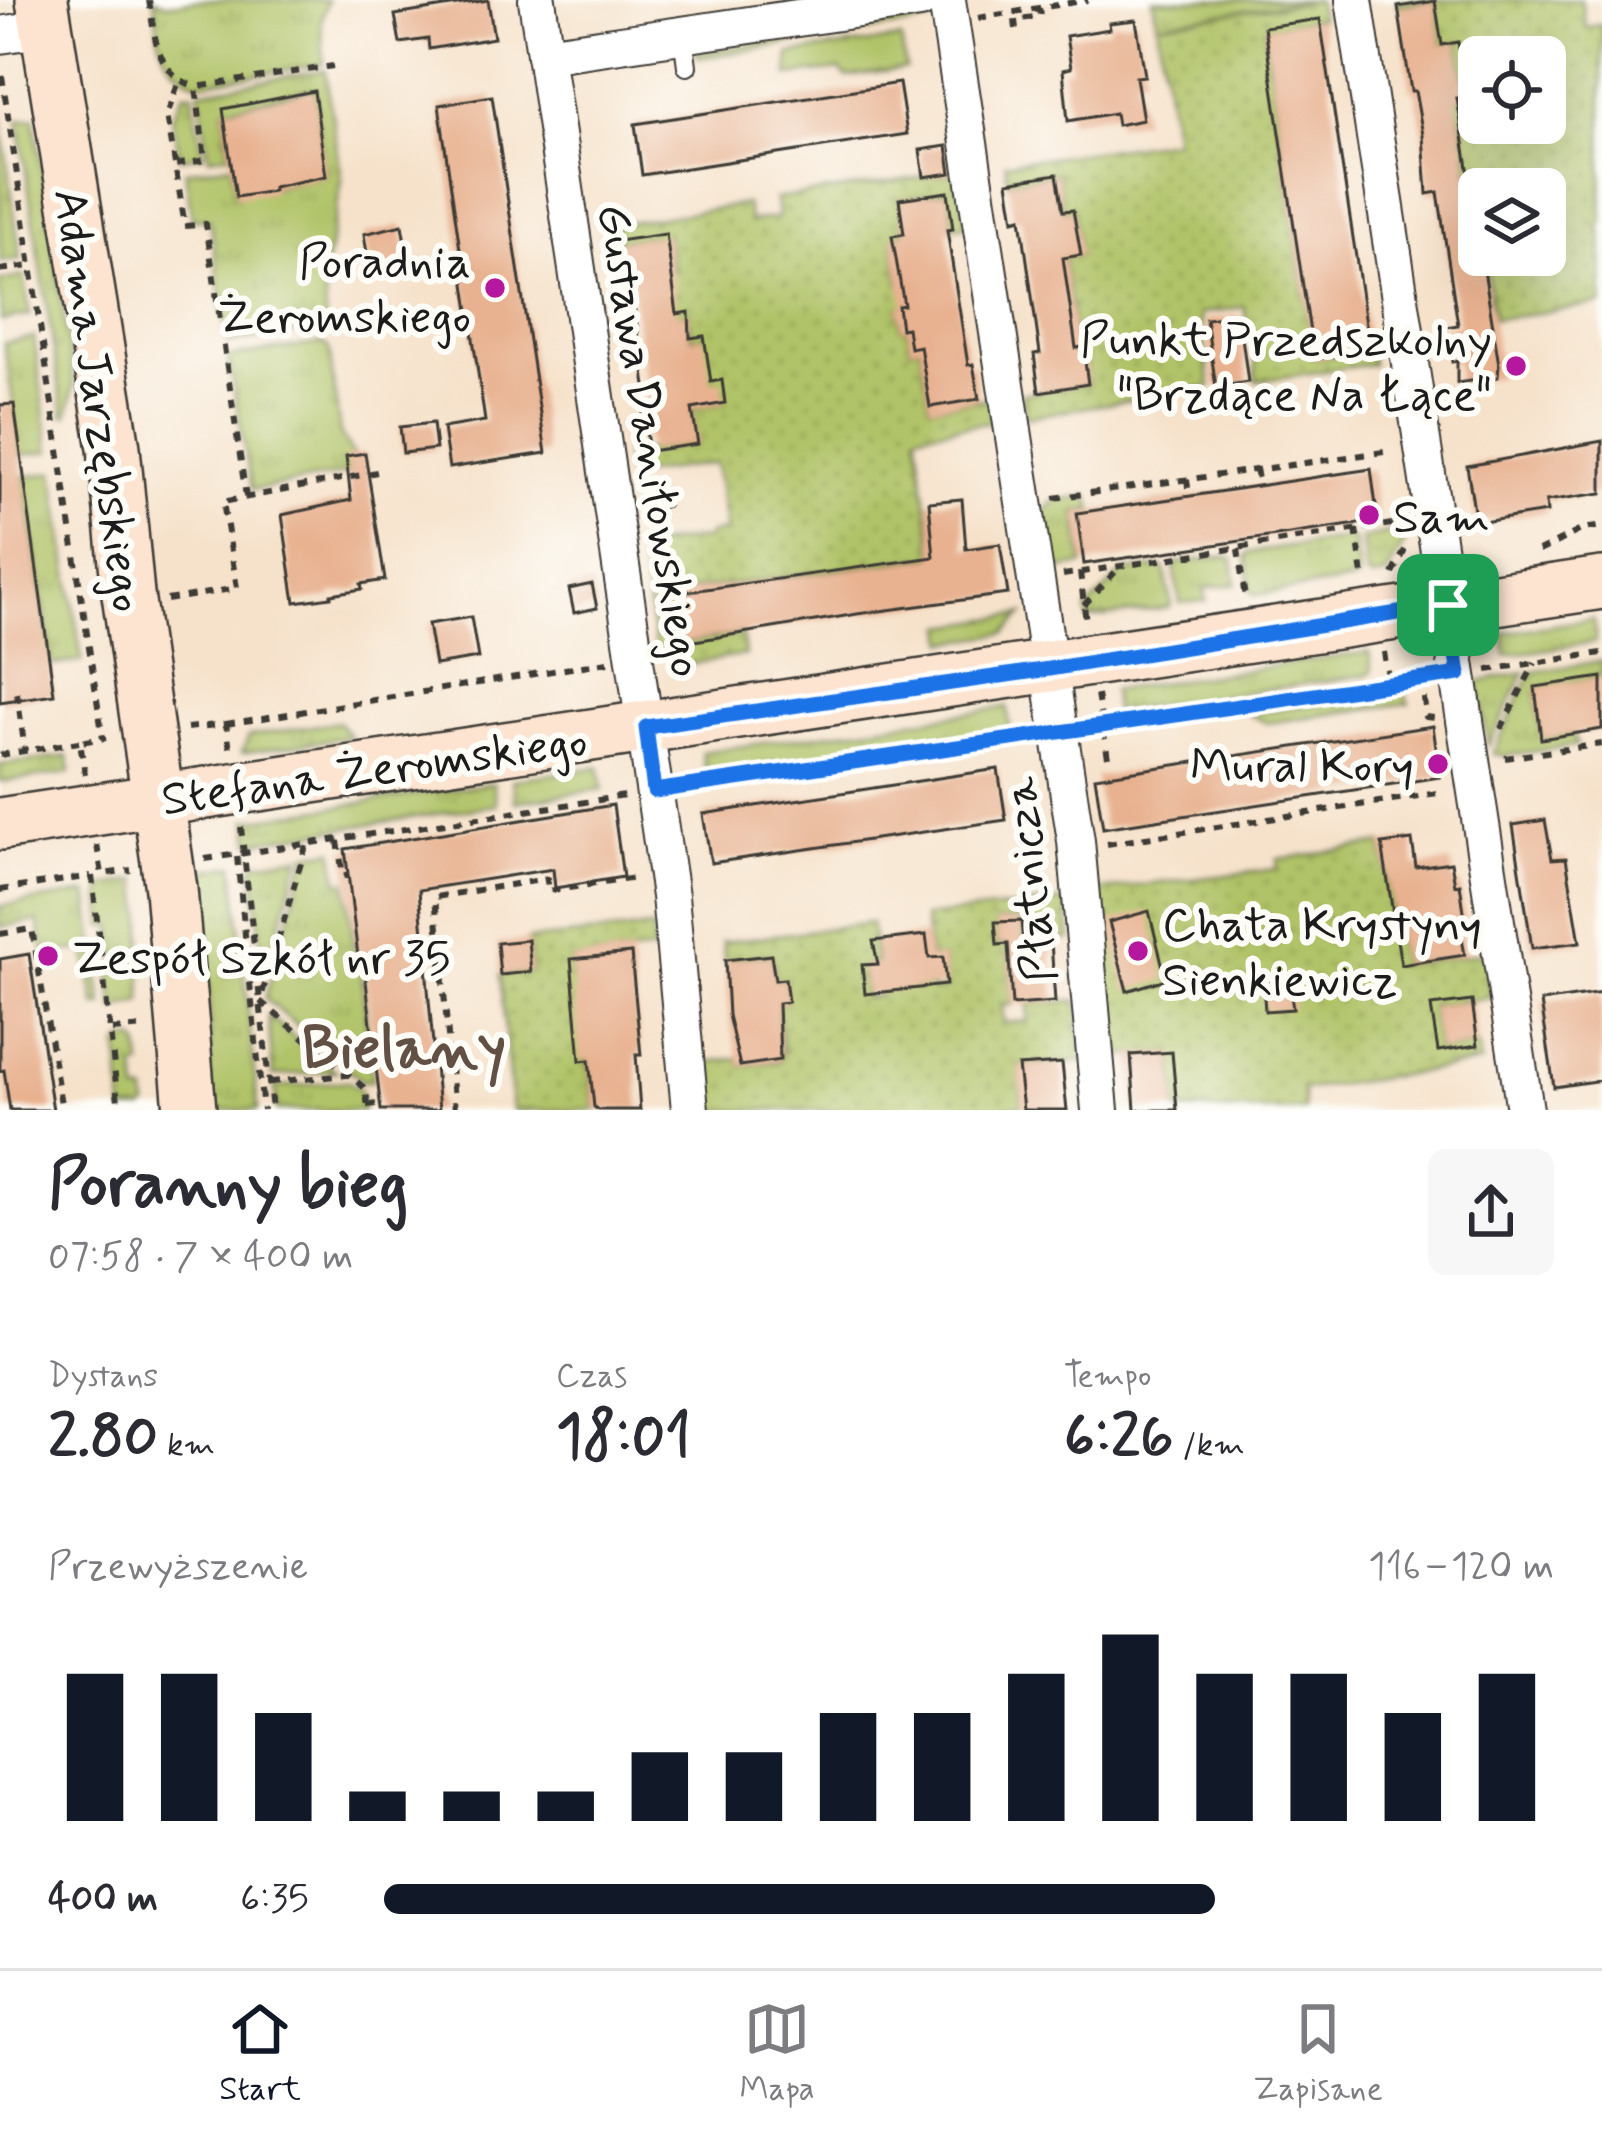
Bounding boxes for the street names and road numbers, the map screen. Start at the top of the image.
street label: Adama Jarzębskiego [37,185,158,616]
street label: Gustawa Daniłowskiego [580,199,717,682]
street label: Stefana Żeromskiego [158,710,591,833]
street label: Płatnicza [989,774,1074,985]

